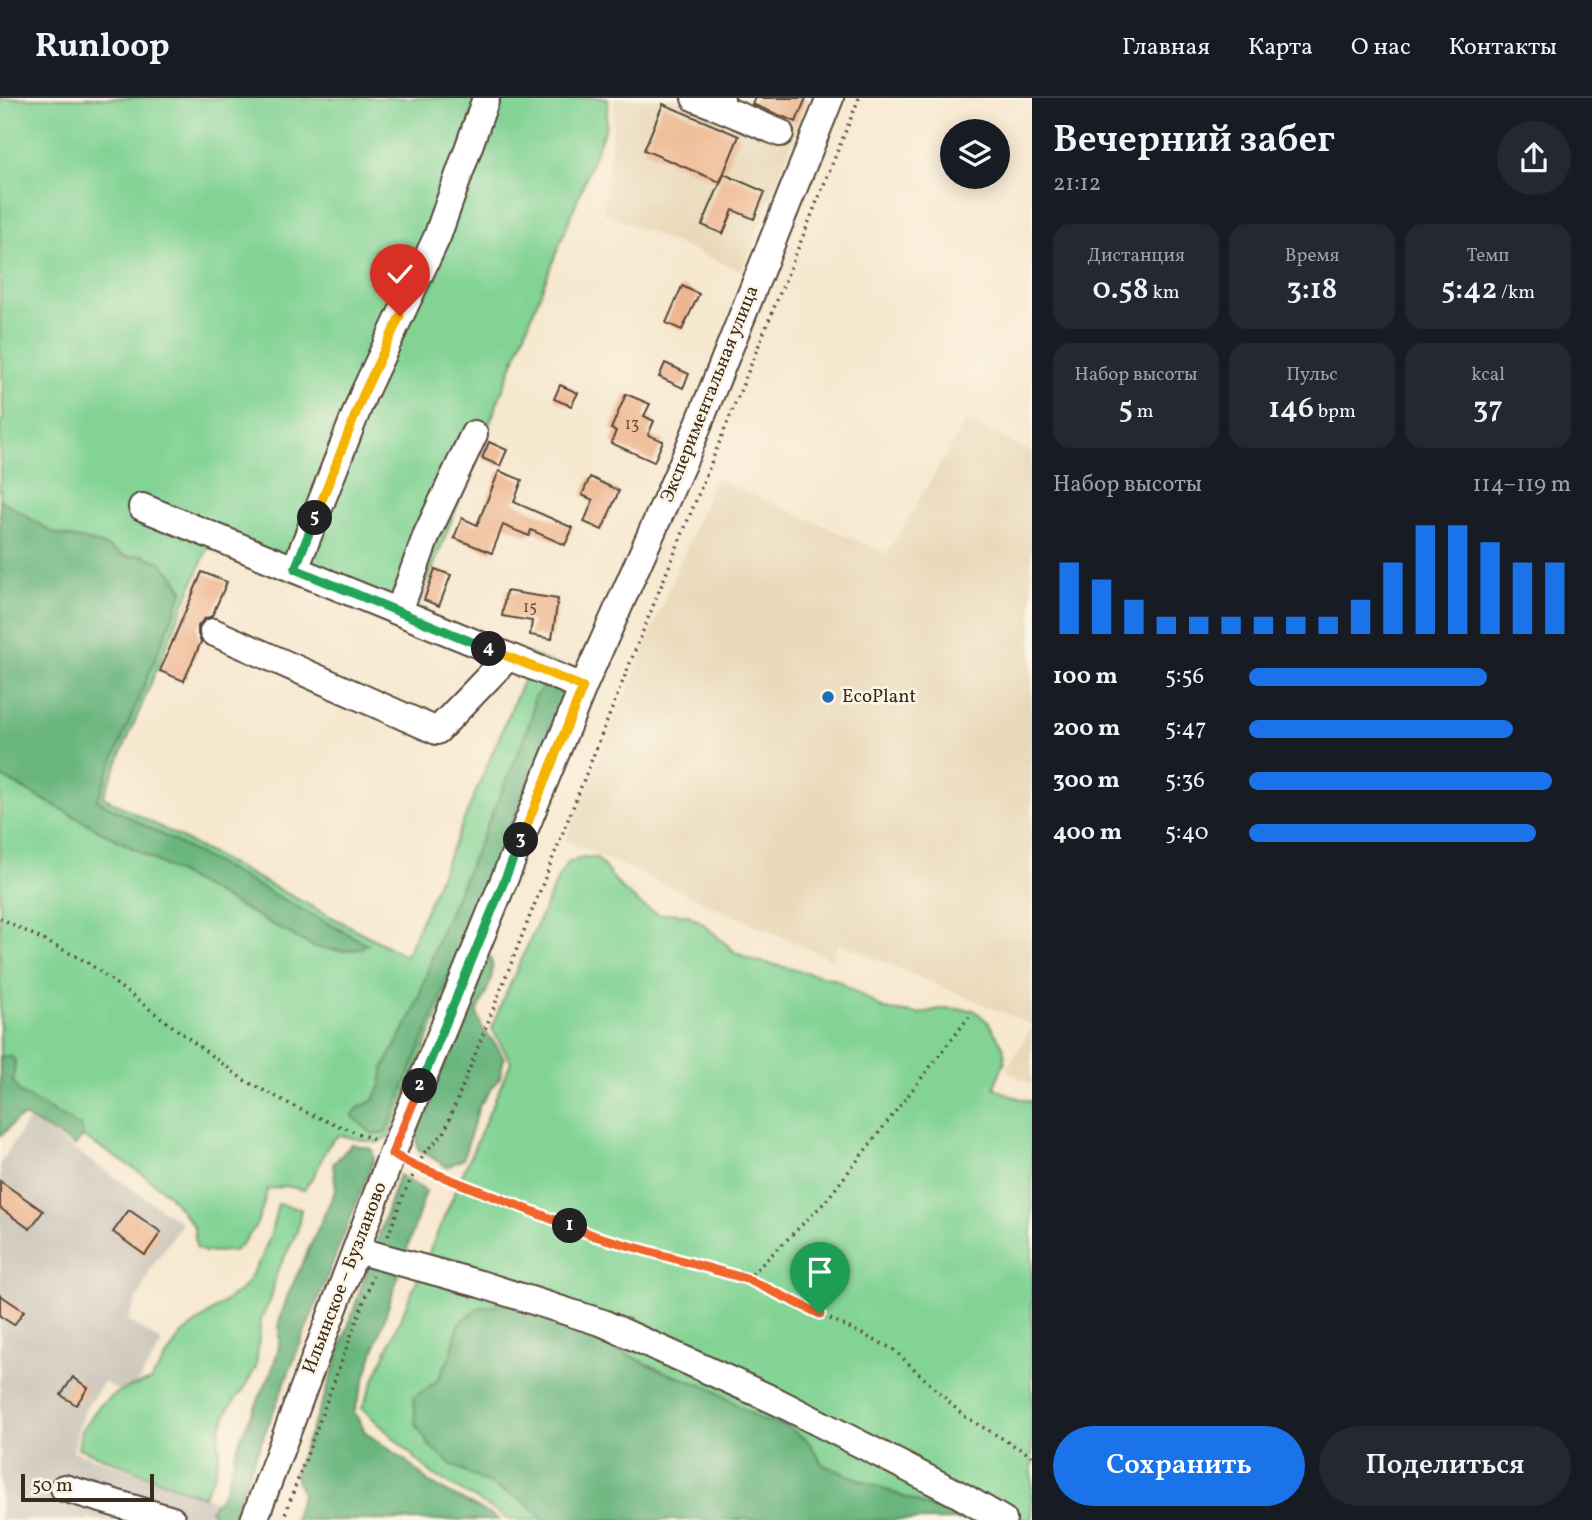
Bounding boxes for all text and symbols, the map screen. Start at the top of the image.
text: Runloop [35,25,170,71]
text: Главная [1122,31,1210,65]
text: Карта [1248,31,1313,65]
text: О нас [1351,31,1411,65]
text: Контакты [1449,31,1557,65]
text: Вечерний забег [1053,115,1335,168]
map controls [940,119,1010,189]
button: layers [940,119,1010,189]
button: share [1497,121,1571,195]
text: 21:12 [1053,168,1101,200]
text: Дистанция [1087,243,1185,269]
text: Время [1285,243,1339,269]
text: Темп [1467,243,1509,269]
pin [370,244,430,316]
icon: check [381,255,419,293]
text: 0.58 [1092,269,1149,311]
text: 3:18 [1286,269,1338,311]
text: 5:42 [1441,269,1497,311]
text: km [1149,280,1180,306]
text: /km [1497,280,1535,306]
street label: Экспериментальная улица [655,282,765,506]
text: Набор высоты [1074,362,1198,388]
text: Пульс [1286,362,1338,388]
text: kcal [1471,362,1505,388]
text: 5 [1118,388,1133,430]
text: 146 [1268,388,1314,430]
text: 37 [1473,388,1503,430]
text: m [1133,399,1154,425]
text: bpm [1314,399,1356,425]
house number: 13 [625,414,639,436]
text: Набор высоты [1053,469,1202,501]
text: 114–119 m [1473,469,1571,501]
pin: 5 [298,500,332,536]
text: 5 [310,504,319,530]
house number: 15 [523,597,537,619]
pin: 4 [472,632,506,666]
text: 4 [483,635,494,661]
text: 100 m [1053,661,1118,693]
text: 5:56 [1165,661,1204,693]
place label: EcoPlant [842,684,917,710]
marker: EcoPlant [820,689,836,705]
text: 200 m [1053,713,1120,745]
text: 5:47 [1165,713,1206,745]
text: 300 m [1053,765,1120,797]
text: 5:36 [1165,765,1205,797]
text: 400 m [1053,817,1122,849]
text: 5:40 [1165,817,1209,849]
pin: 3 [504,822,538,858]
text: 3 [516,826,525,852]
pin: 2 [402,1068,438,1104]
text: 2 [415,1072,424,1098]
street label: Ильинское – Бузланово [296,1178,394,1378]
pin: 1 [552,1208,588,1244]
text: 1 [566,1212,573,1238]
pin [790,1242,850,1314]
icon: arrive [801,1253,839,1291]
button: Сохранить [1053,1426,1305,1506]
button: Поделиться [1319,1426,1571,1506]
scale bar [21,1471,154,1503]
text: 50 m [32,1473,73,1499]

